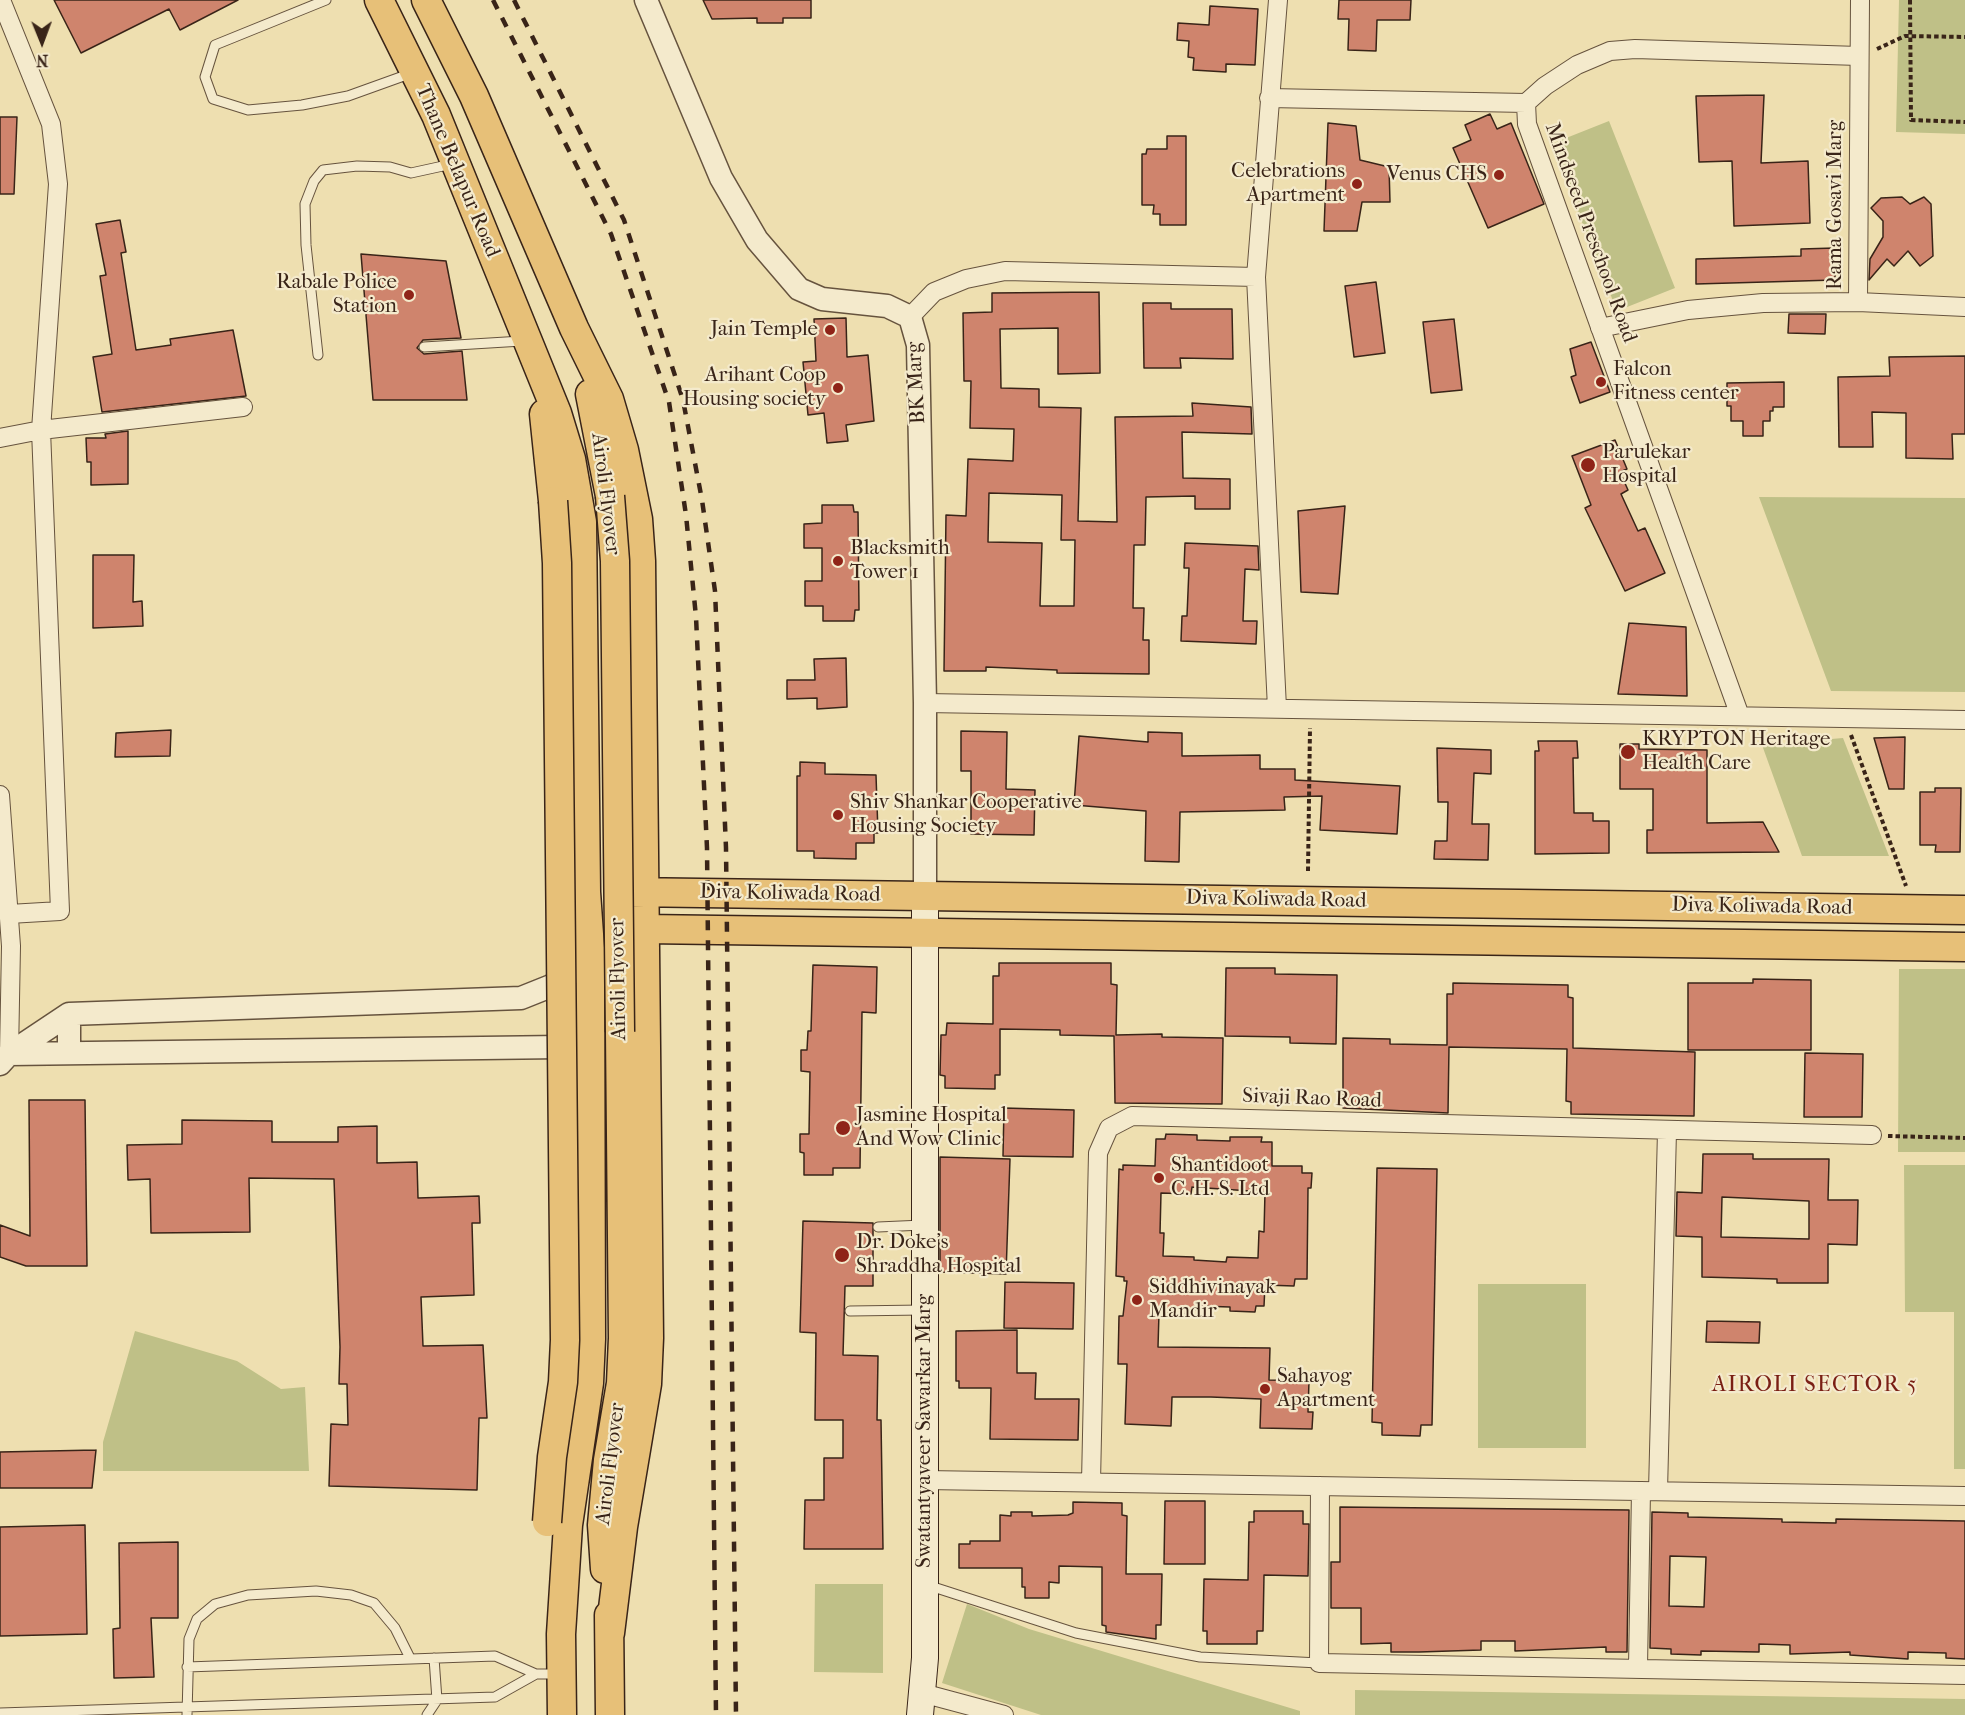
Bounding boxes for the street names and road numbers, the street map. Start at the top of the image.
street label: Thane Belapur Road [409,81,505,261]
street label: Mindseed Preschool Road [1538,120,1642,346]
street label: Rama Gosavi Marg [1823,120,1849,290]
street label: BK Marg [902,341,932,425]
street label: Airoli Flyover [585,431,625,557]
street label: Diva Koliwada Road [699,880,881,908]
street label: Diva Koliwada Road [1185,886,1367,914]
street label: Diva Koliwada Road [1671,893,1853,921]
street label: Airoli Flyover [605,917,633,1041]
street label: Sivaji Rao Road [1242,1084,1382,1114]
street label: Swatantyaveer Sawarkar Marg [912,1294,938,1568]
street label: Airoli Flyover [591,1401,631,1527]

